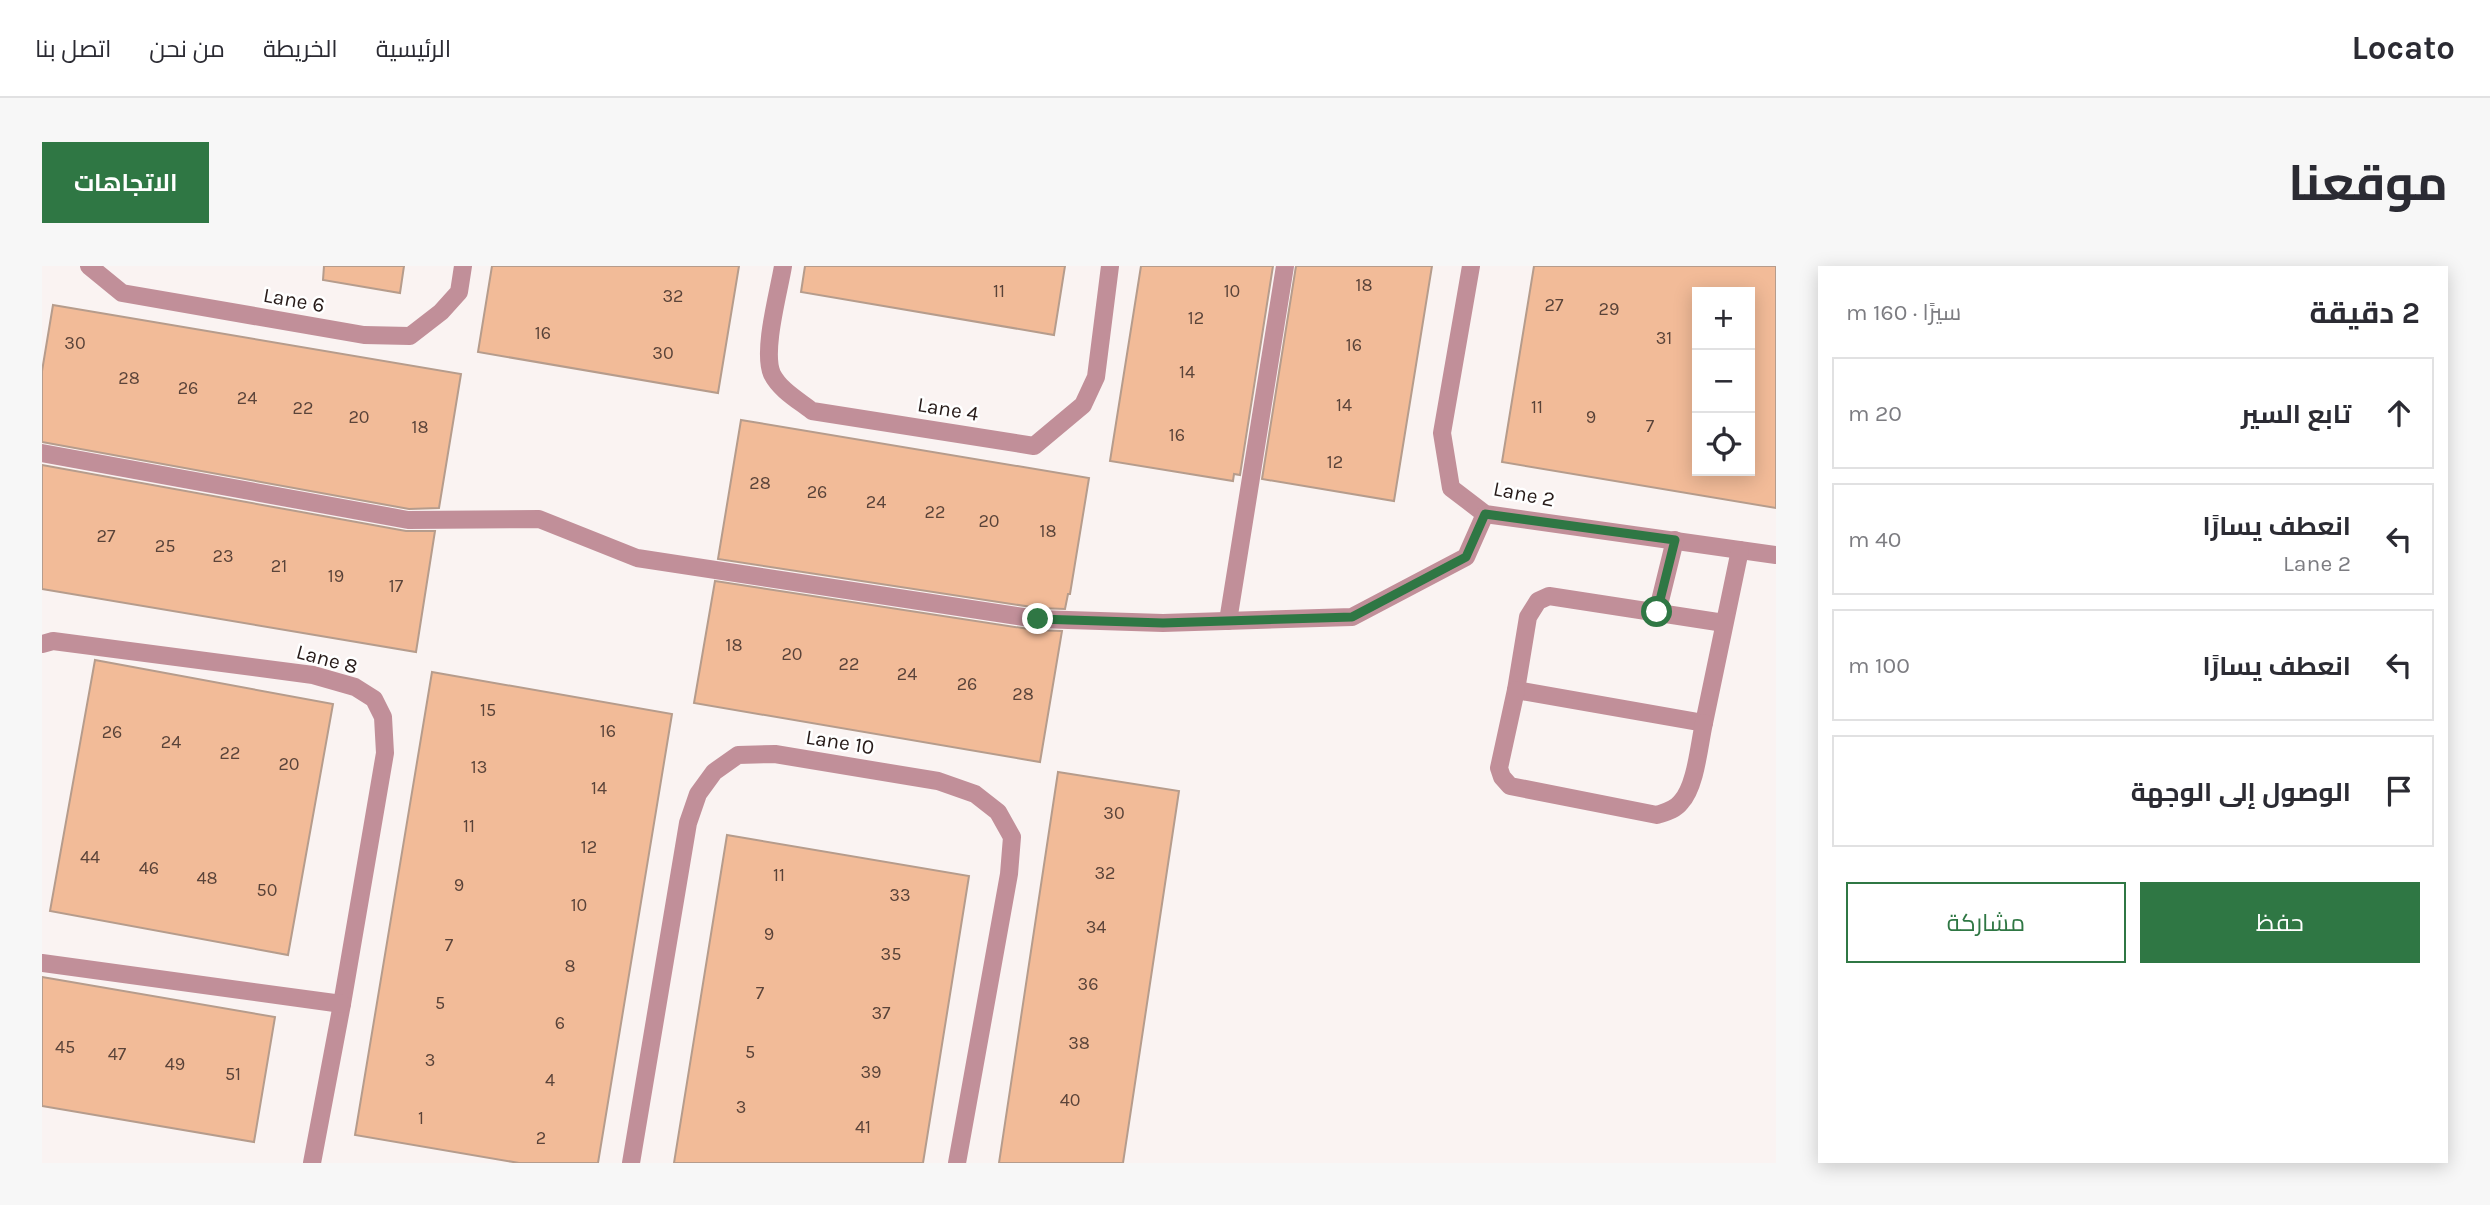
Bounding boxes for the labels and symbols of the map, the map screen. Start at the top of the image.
house number: 18 [1355,274,1373,296]
house number: 11 [993,280,1005,302]
house number: 10 [1224,280,1240,302]
street label: Lane 6 [261,283,327,317]
house number: 32 [662,285,684,307]
house number: 27 [1545,294,1564,316]
house number: 29 [1599,298,1619,320]
house number: 12 [1188,307,1204,329]
house number: 16 [535,322,551,344]
house number: 31 [1656,327,1672,349]
house number: 30 [64,332,86,354]
house number: 16 [1346,334,1362,356]
house number: 30 [652,342,674,364]
house number: 14 [1179,361,1195,383]
house number: 28 [118,367,140,389]
house number: 26 [178,377,198,399]
house number: 24 [237,387,257,409]
street label: Lane 4 [916,392,981,426]
house number: 14 [1336,394,1352,416]
house number: 11 [1531,396,1543,418]
house number: 22 [293,397,313,419]
house number: 20 [348,406,370,428]
house number: 9 [1586,406,1596,428]
house number: 7 [1646,415,1655,437]
house number: 18 [411,416,429,438]
house number: 16 [1169,424,1185,446]
house number: 12 [1327,451,1343,473]
house number: 28 [749,472,771,494]
street label: Lane 2 [1491,476,1557,512]
house number: 26 [807,481,827,503]
house number: 24 [866,491,886,513]
house number: 22 [925,501,945,523]
house number: 20 [978,510,1000,532]
house number: 18 [1039,520,1057,542]
house number: 27 [97,525,116,547]
house number: 25 [155,535,175,557]
house number: 23 [212,545,234,567]
house number: 21 [271,555,287,577]
house number: 19 [328,565,344,587]
house number: 17 [389,575,404,597]
route start [1641,596,1672,627]
route end [1022,603,1053,634]
house number: 18 [725,634,743,656]
street label: Lane 8 [294,639,360,679]
house number: 20 [781,643,803,665]
house number: 22 [839,653,859,675]
house number: 24 [897,663,917,685]
house number: 26 [957,673,977,695]
house number: 28 [1012,683,1034,705]
house number: 15 [480,699,496,721]
house number: 16 [600,720,616,742]
house number: 26 [102,721,122,743]
street label: Lane 10 [804,725,876,759]
house number: 24 [161,731,181,753]
house number: 22 [220,742,240,764]
house number: 20 [278,753,300,775]
house number: 13 [471,756,487,778]
house number: 14 [591,777,607,799]
house number: 30 [1103,802,1125,824]
house number: 11 [463,815,475,837]
house number: 12 [581,836,597,858]
house number: 44 [80,846,100,868]
house number: 46 [139,857,159,879]
house number: 32 [1094,862,1116,884]
house number: 11 [773,864,785,886]
house number: 48 [196,867,218,889]
house number: 9 [454,874,464,896]
house number: 50 [257,879,277,901]
house number: 33 [889,884,911,906]
house number: 10 [571,894,587,916]
house number: 34 [1086,916,1106,938]
house number: 9 [764,923,774,945]
house number: 7 [445,934,454,956]
house number: 35 [881,943,901,965]
house number: 8 [564,955,576,977]
house number: 36 [1078,973,1098,995]
house number: 7 [756,982,765,1004]
house number: 5 [435,992,445,1014]
house number: 37 [871,1002,891,1024]
house number: 6 [555,1012,565,1034]
house number: 38 [1068,1032,1090,1054]
house number: 45 [55,1036,75,1058]
house number: 5 [745,1041,755,1063]
house number: 47 [108,1043,127,1065]
house number: 3 [425,1049,435,1071]
house number: 49 [165,1053,185,1075]
house number: 39 [860,1061,882,1083]
house number: 51 [225,1063,241,1085]
house number: 4 [545,1069,555,1091]
house number: 40 [1060,1089,1080,1111]
house number: 3 [736,1096,746,1118]
house number: 1 [418,1107,424,1129]
house number: 41 [855,1116,871,1138]
house number: 2 [536,1127,546,1149]

